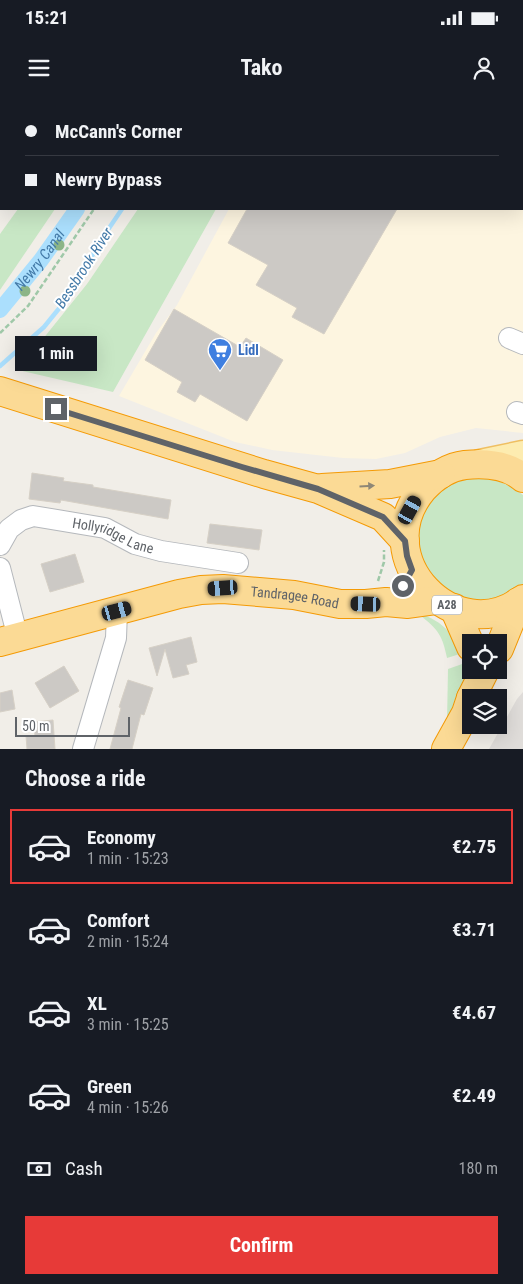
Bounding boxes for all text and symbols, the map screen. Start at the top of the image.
text: 15:21 [25,6,69,29]
icon: menu [25,54,53,82]
icon: person [470,54,498,82]
text: Tako [241,55,282,80]
text: McCann's Corner [55,120,182,143]
text: Newry Bypass [55,168,162,191]
water label: Bessbrook River [51,224,117,312]
water label: Newry Canal [11,225,69,294]
callout: 1 min [15,336,97,372]
supermarket icon: Lidl [207,337,233,371]
place label: Lidl [238,342,259,358]
text: 1 min [38,344,74,363]
route end [45,398,67,420]
one-way arrow [359,481,375,489]
car [396,493,423,527]
street label: Hollyridge Lane [71,515,156,557]
route start [392,575,414,597]
car [207,579,238,597]
street label: Tandragee Road [250,583,340,612]
car [350,596,381,612]
road number: A28 [432,596,462,614]
car [100,600,133,622]
map controls [462,634,507,734]
button: locate [462,634,507,679]
button: layers [462,689,507,734]
scale bar [15,714,130,737]
text: 50 m [22,718,50,734]
text: Choose a ride [25,766,146,791]
icon: car [27,824,72,869]
text: Economy [87,826,156,849]
text: €2.75 [452,835,496,858]
text: 1 min · 15:23 [87,849,169,868]
icon: car [27,907,72,952]
text: Comfort [87,909,150,932]
text: €3.71 [452,918,496,941]
text: 2 min · 15:24 [87,932,169,951]
icon: car [27,990,72,1035]
text: XL [87,992,107,1015]
text: €4.67 [452,1001,496,1024]
text: 3 min · 15:25 [87,1015,169,1034]
icon: car [27,1073,72,1118]
text: Green [87,1075,132,1098]
text: €2.49 [452,1084,496,1107]
text: 4 min · 15:26 [87,1098,169,1117]
icon: cash [25,1155,53,1183]
text: Cash [65,1157,103,1180]
text: 180 m [459,1159,498,1178]
button: Confirm [25,1216,498,1274]

